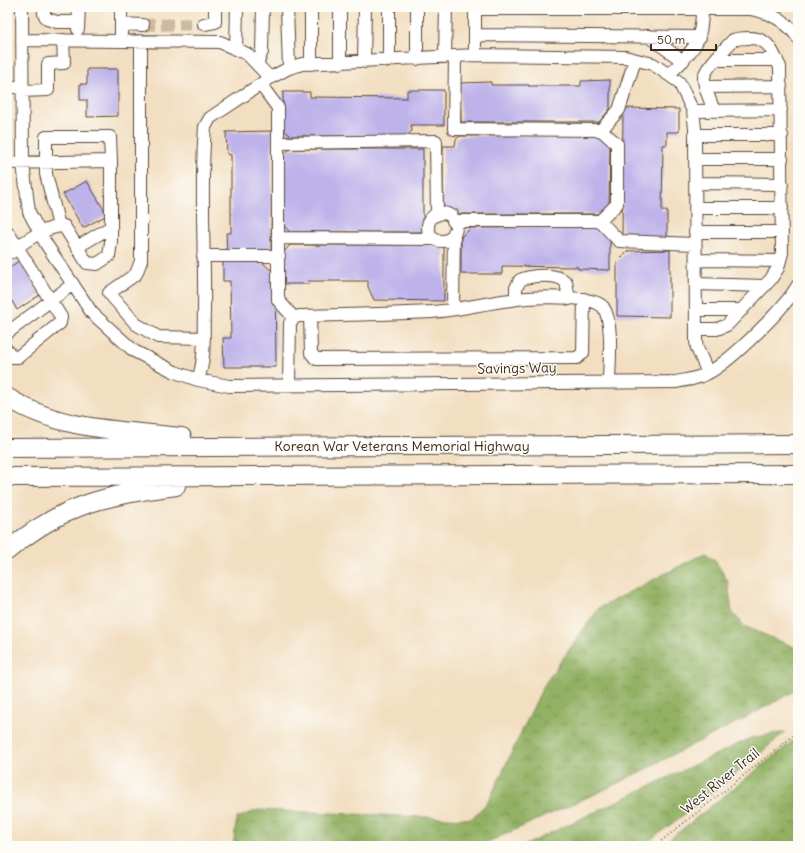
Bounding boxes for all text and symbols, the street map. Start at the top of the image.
scale bar [651,26,716,52]
text: 50 m [657,32,686,47]
street label: Savings Way [477,358,557,378]
street label: Korean War Veterans Memorial Highway [274,437,530,455]
street label: West River Trail [677,744,763,818]

